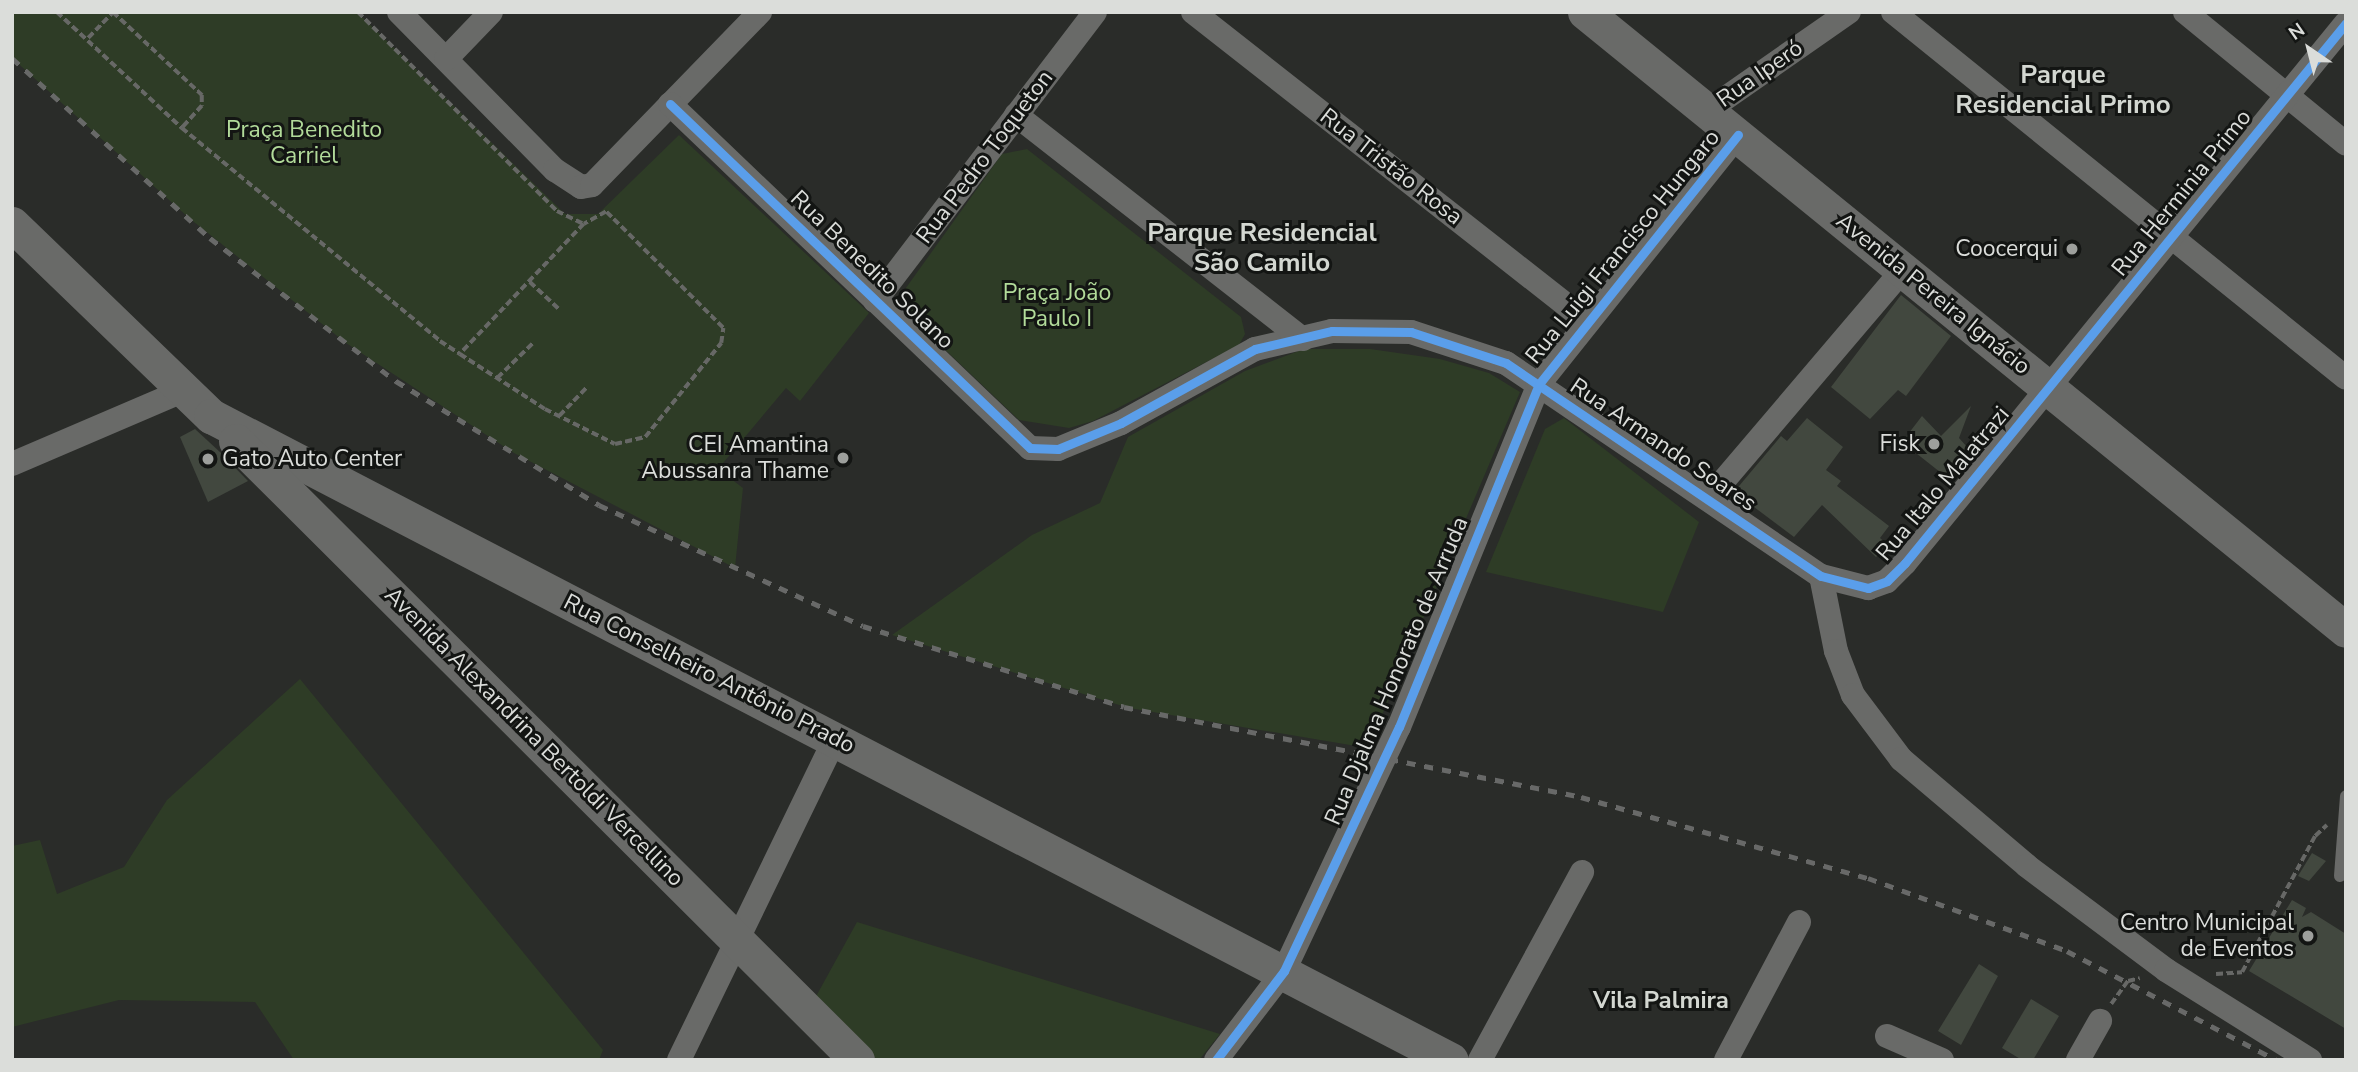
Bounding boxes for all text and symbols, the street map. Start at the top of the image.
north arrow [2274,14,2344,84]
text: N [2284,17,2310,47]
street label: Rua Iperó [1712,34,1808,114]
district label: Parque Residencial Primo [1955,59,2171,120]
street label: Rua Pedro Toqueton [911,65,1059,249]
street label: Rua Tristão Rosa [1314,103,1468,231]
street label: Rua Herminia Primo [2106,104,2258,282]
park label: Praça Benedito Carriel [226,116,382,170]
street label: Rua Luigi Francisco Hungaro [1520,124,1726,370]
street label: Rua Benedito Solano [784,185,960,355]
street label: Avenida Pereira Ignácio [1830,207,2036,381]
district label: Parque Residencial São Camilo [1147,217,1377,278]
place label: Coocerqui [1955,235,2058,263]
marker: Coocerqui [2064,241,2080,257]
park label: Praça João Paulo I [1003,279,1111,333]
street label: Rua Armando Soares [1565,372,1761,518]
street label: Rua Italo Malatrazi [1870,401,2016,567]
place label: Fisk [1879,430,1920,458]
place label: CEI Amantina Abussanra Thame [641,431,829,485]
marker: Fisk [1926,436,1942,452]
place label: Gato Auto Center [222,445,402,473]
marker: CEI Amantina Abussanra Thame [835,450,851,466]
marker: Gato Auto Center [200,451,216,467]
street label: Rua Djalma Honorato de Arruda [1319,513,1475,829]
street label: Avenida Alexandrina Bertoldi Vercellino [379,582,689,892]
street label: Rua Conselheiro Antônio Prado [559,588,859,760]
place label: Centro Municipal de Eventos [2120,909,2294,963]
marker: Centro Municipal de Eventos [2300,928,2316,944]
district label: Vila Palmira [1593,987,1729,1015]

